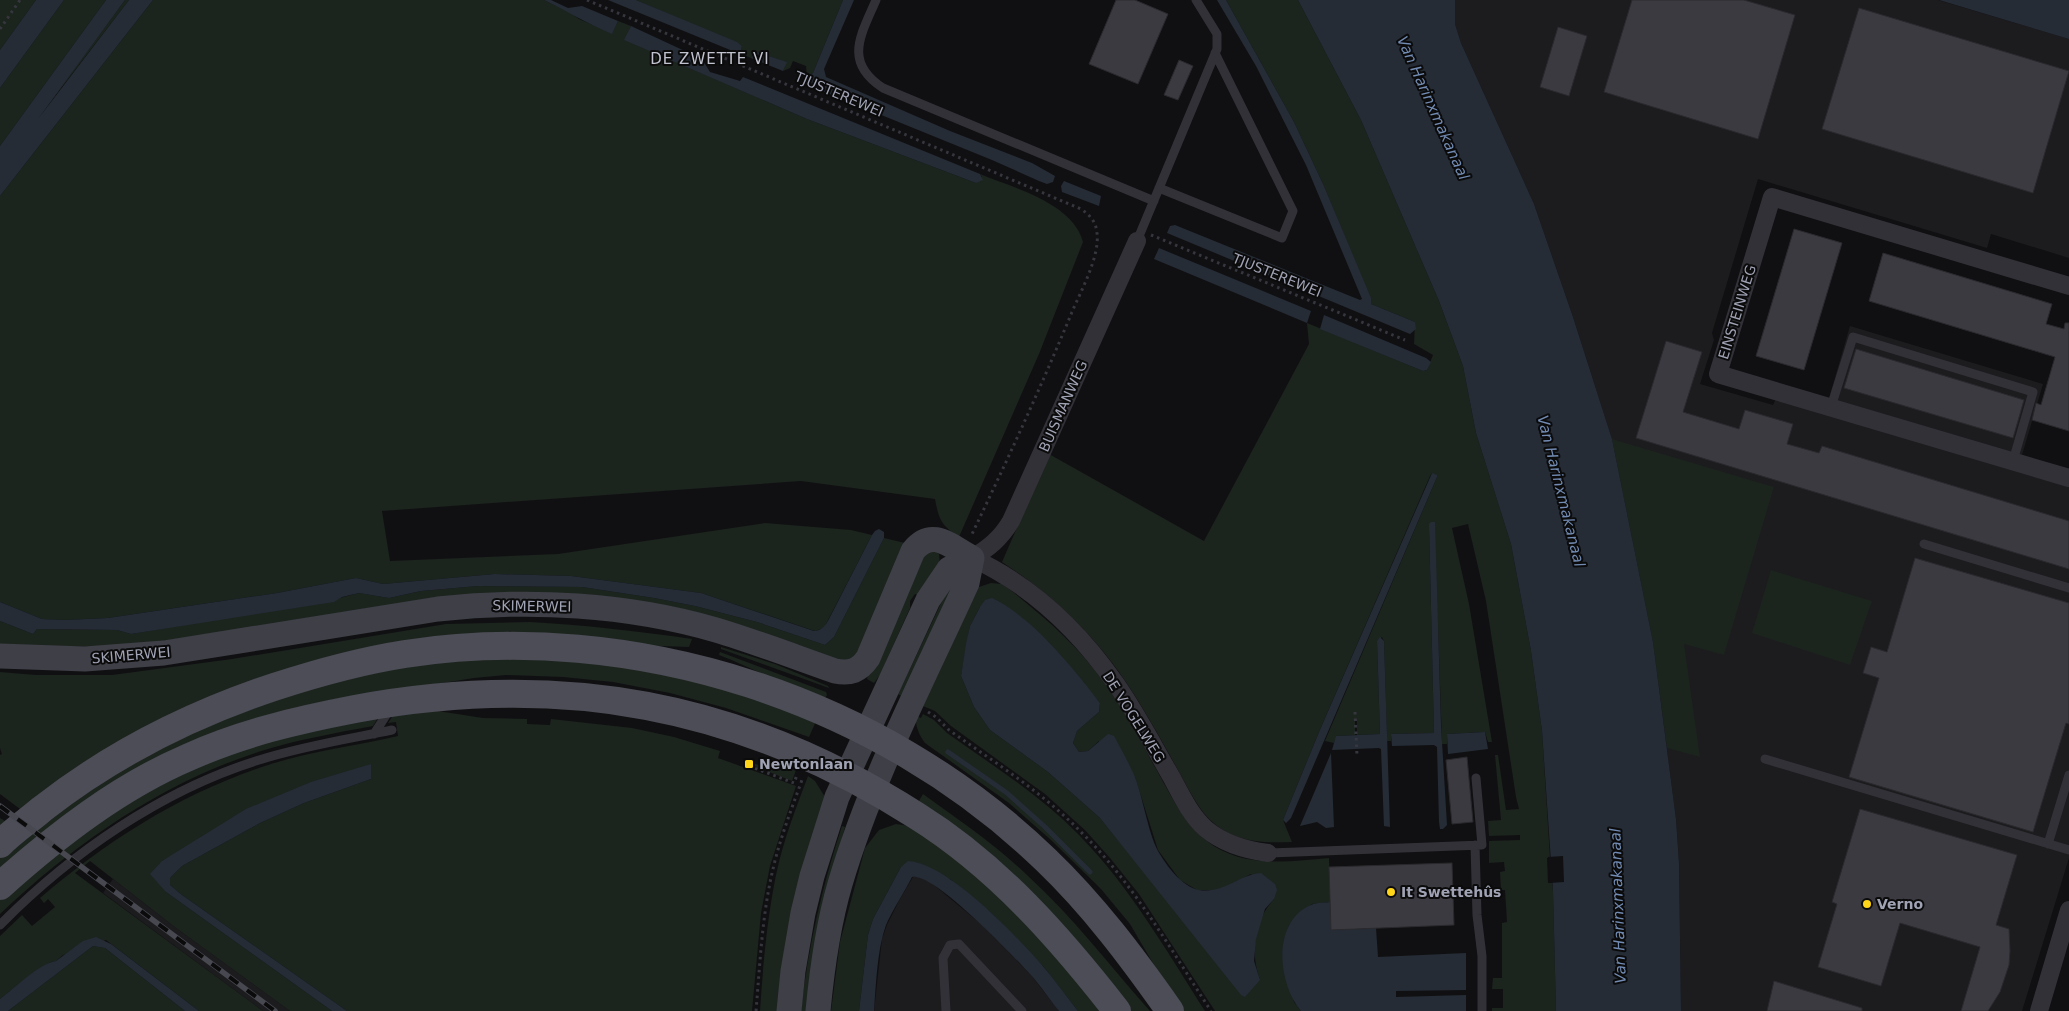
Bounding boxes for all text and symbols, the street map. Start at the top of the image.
water label: Van Harinxmakanaal [1393,33,1473,184]
district label: DE ZWETTE VI [650,50,770,68]
street label: TJUSTEREWEI [791,68,886,120]
street label: TJUSTEREWEI [1229,249,1324,300]
street label: EINSTEINWEG [1715,263,1759,361]
street label: BUISMANWEG [1036,358,1090,454]
water label: Van Harinxmakanaal [1533,413,1589,570]
street label: SKIMERWEI [492,597,572,615]
street label: SKIMERWEI [91,644,171,666]
street label: DE VOGELWEG [1100,669,1168,765]
place label: Newtonlaan [759,756,853,772]
marker: Newtonlaan [743,758,755,770]
water label: Van Harinxmakanaal [1606,827,1630,984]
place label: It Swettehûs [1401,884,1501,900]
marker: It Swettehûs [1385,886,1397,898]
place label: Verno [1877,896,1923,912]
marker: Verno [1861,898,1873,910]

